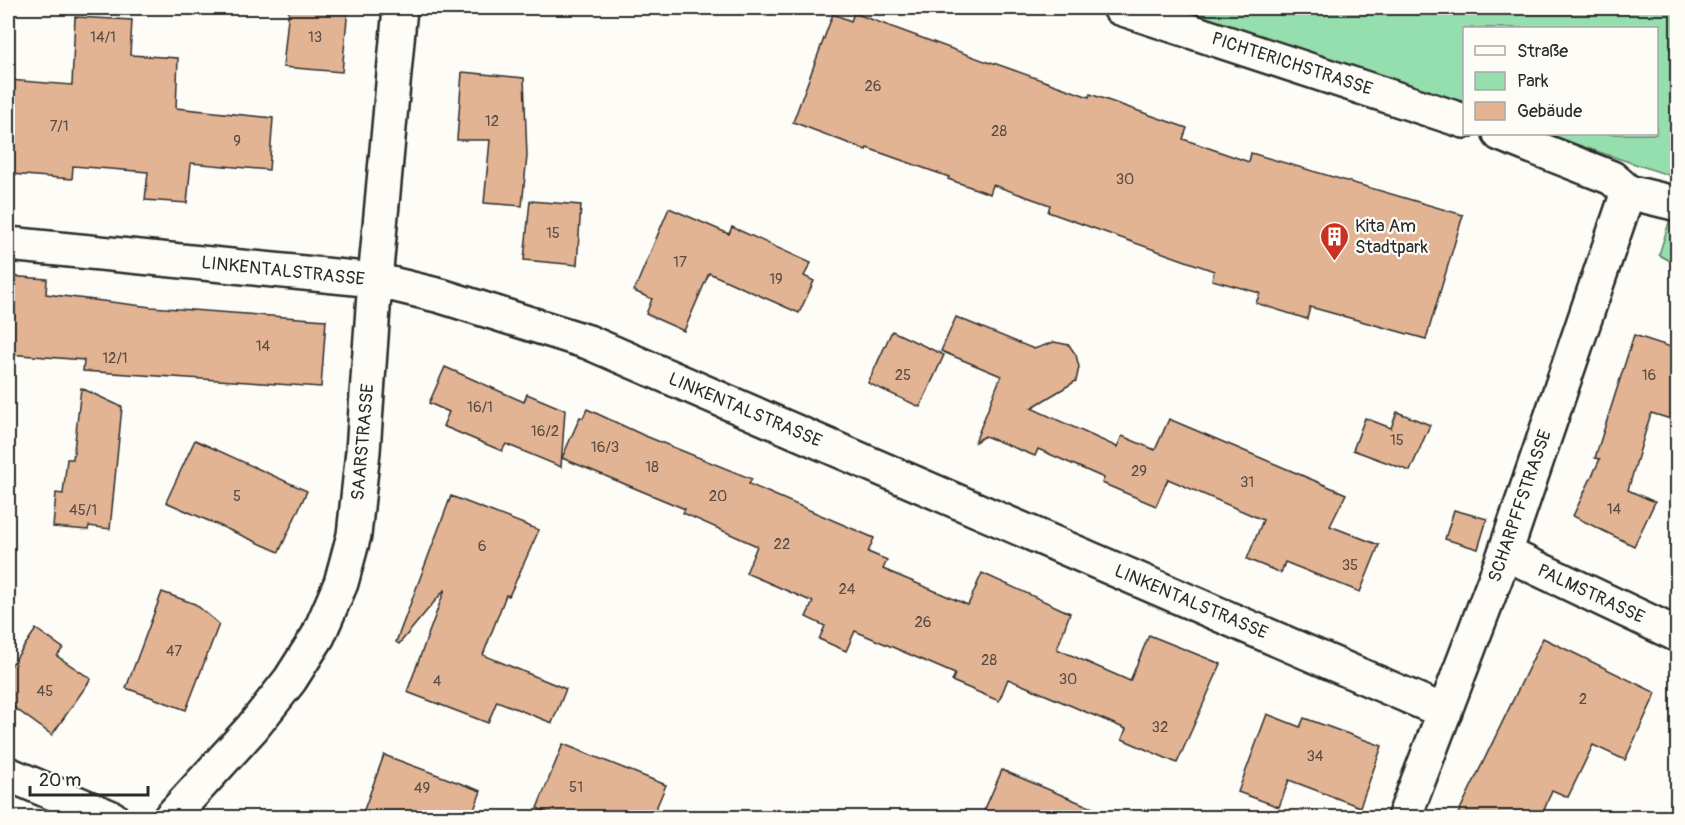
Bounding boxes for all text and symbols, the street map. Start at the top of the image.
street label: PICHTERICHSTRASSE [1209,27,1375,101]
legend [1463,27,1658,135]
house number: 14/1 [90,28,116,47]
house number: 13 [308,28,322,47]
text: Straße [1517,40,1568,63]
text: Park [1517,70,1549,93]
house number: 26 [864,77,882,96]
text: Gebäude [1517,100,1582,123]
house number: 12 [485,112,499,131]
house number: 7/1 [49,117,69,136]
house number: 28 [991,122,1007,141]
house number: 9 [233,132,241,151]
house number: 30 [1116,170,1134,189]
place label: Kita Am Stadtpark [1355,215,1428,259]
building icon: Kita Am Stadtpark [1318,220,1350,262]
house number: 15 [546,224,560,243]
street label: LINKENTALSTRASSE [200,251,366,291]
house number: 17 [673,253,687,272]
house number: 19 [769,270,783,289]
house number: 14 [256,337,271,356]
house number: 12/1 [102,349,128,368]
house number: 25 [895,366,911,385]
house number: 16 [1642,366,1656,385]
street label: LINKENTALSTRASSE [665,367,825,453]
street label: SAARSTRASSE [346,383,380,501]
house number: 16/1 [467,398,493,417]
house number: 16/2 [531,422,559,441]
street label: SCHARPFFSTRASSE [1483,427,1557,585]
house number: 15 [1390,431,1404,450]
house number: 16/3 [591,438,619,457]
house number: 18 [645,458,659,477]
house number: 29 [1131,462,1147,481]
house number: 31 [1240,473,1254,492]
house number: 5 [233,487,241,506]
house number: 20 [709,487,727,506]
house number: 14 [1607,500,1622,519]
house number: 45/1 [69,501,97,520]
house number: 22 [774,535,790,554]
house number: 6 [478,537,486,556]
house number: 35 [1342,556,1358,575]
street label: LINKENTALSTRASSE [1111,559,1271,645]
street label: PALMSTRASSE [1534,559,1648,629]
house number: 24 [838,580,856,599]
house number: 26 [914,613,932,632]
house number: 47 [166,642,182,661]
house number: 28 [981,651,997,670]
house number: 30 [1059,670,1077,689]
house number: 4 [433,672,442,691]
house number: 45 [37,682,53,701]
house number: 2 [1579,690,1587,709]
house number: 32 [1152,718,1168,737]
house number: 34 [1306,747,1324,766]
scale bar [30,759,148,797]
text: 20 m [39,769,81,792]
house number: 51 [569,778,583,797]
house number: 49 [414,779,430,798]

